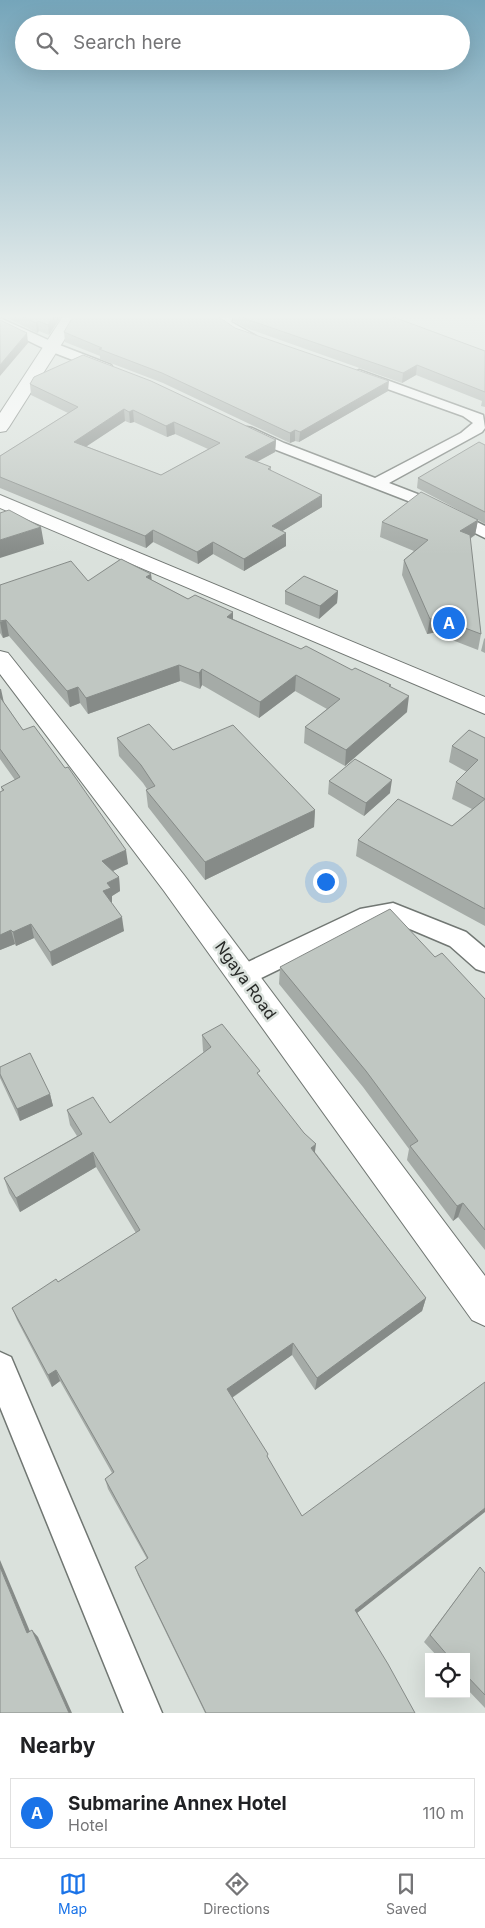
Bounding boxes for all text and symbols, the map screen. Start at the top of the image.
search box [15,15,470,70]
icon: search [33,29,61,57]
text: Search here [73,31,182,54]
pin: A [433,604,465,642]
your location [313,869,339,895]
street label: Ngaya Road [211,937,281,1023]
map controls [425,1653,470,1698]
button: locate [425,1653,470,1698]
text: Nearby [20,1733,95,1758]
text: Submarine Annex Hotel [68,1792,287,1815]
text: A [31,1803,43,1823]
text: 110 m [422,1803,464,1823]
text: Hotel [68,1815,108,1835]
tab: Map [58,1870,87,1917]
tab: Directions [203,1870,270,1917]
tab: Saved [386,1870,427,1917]

